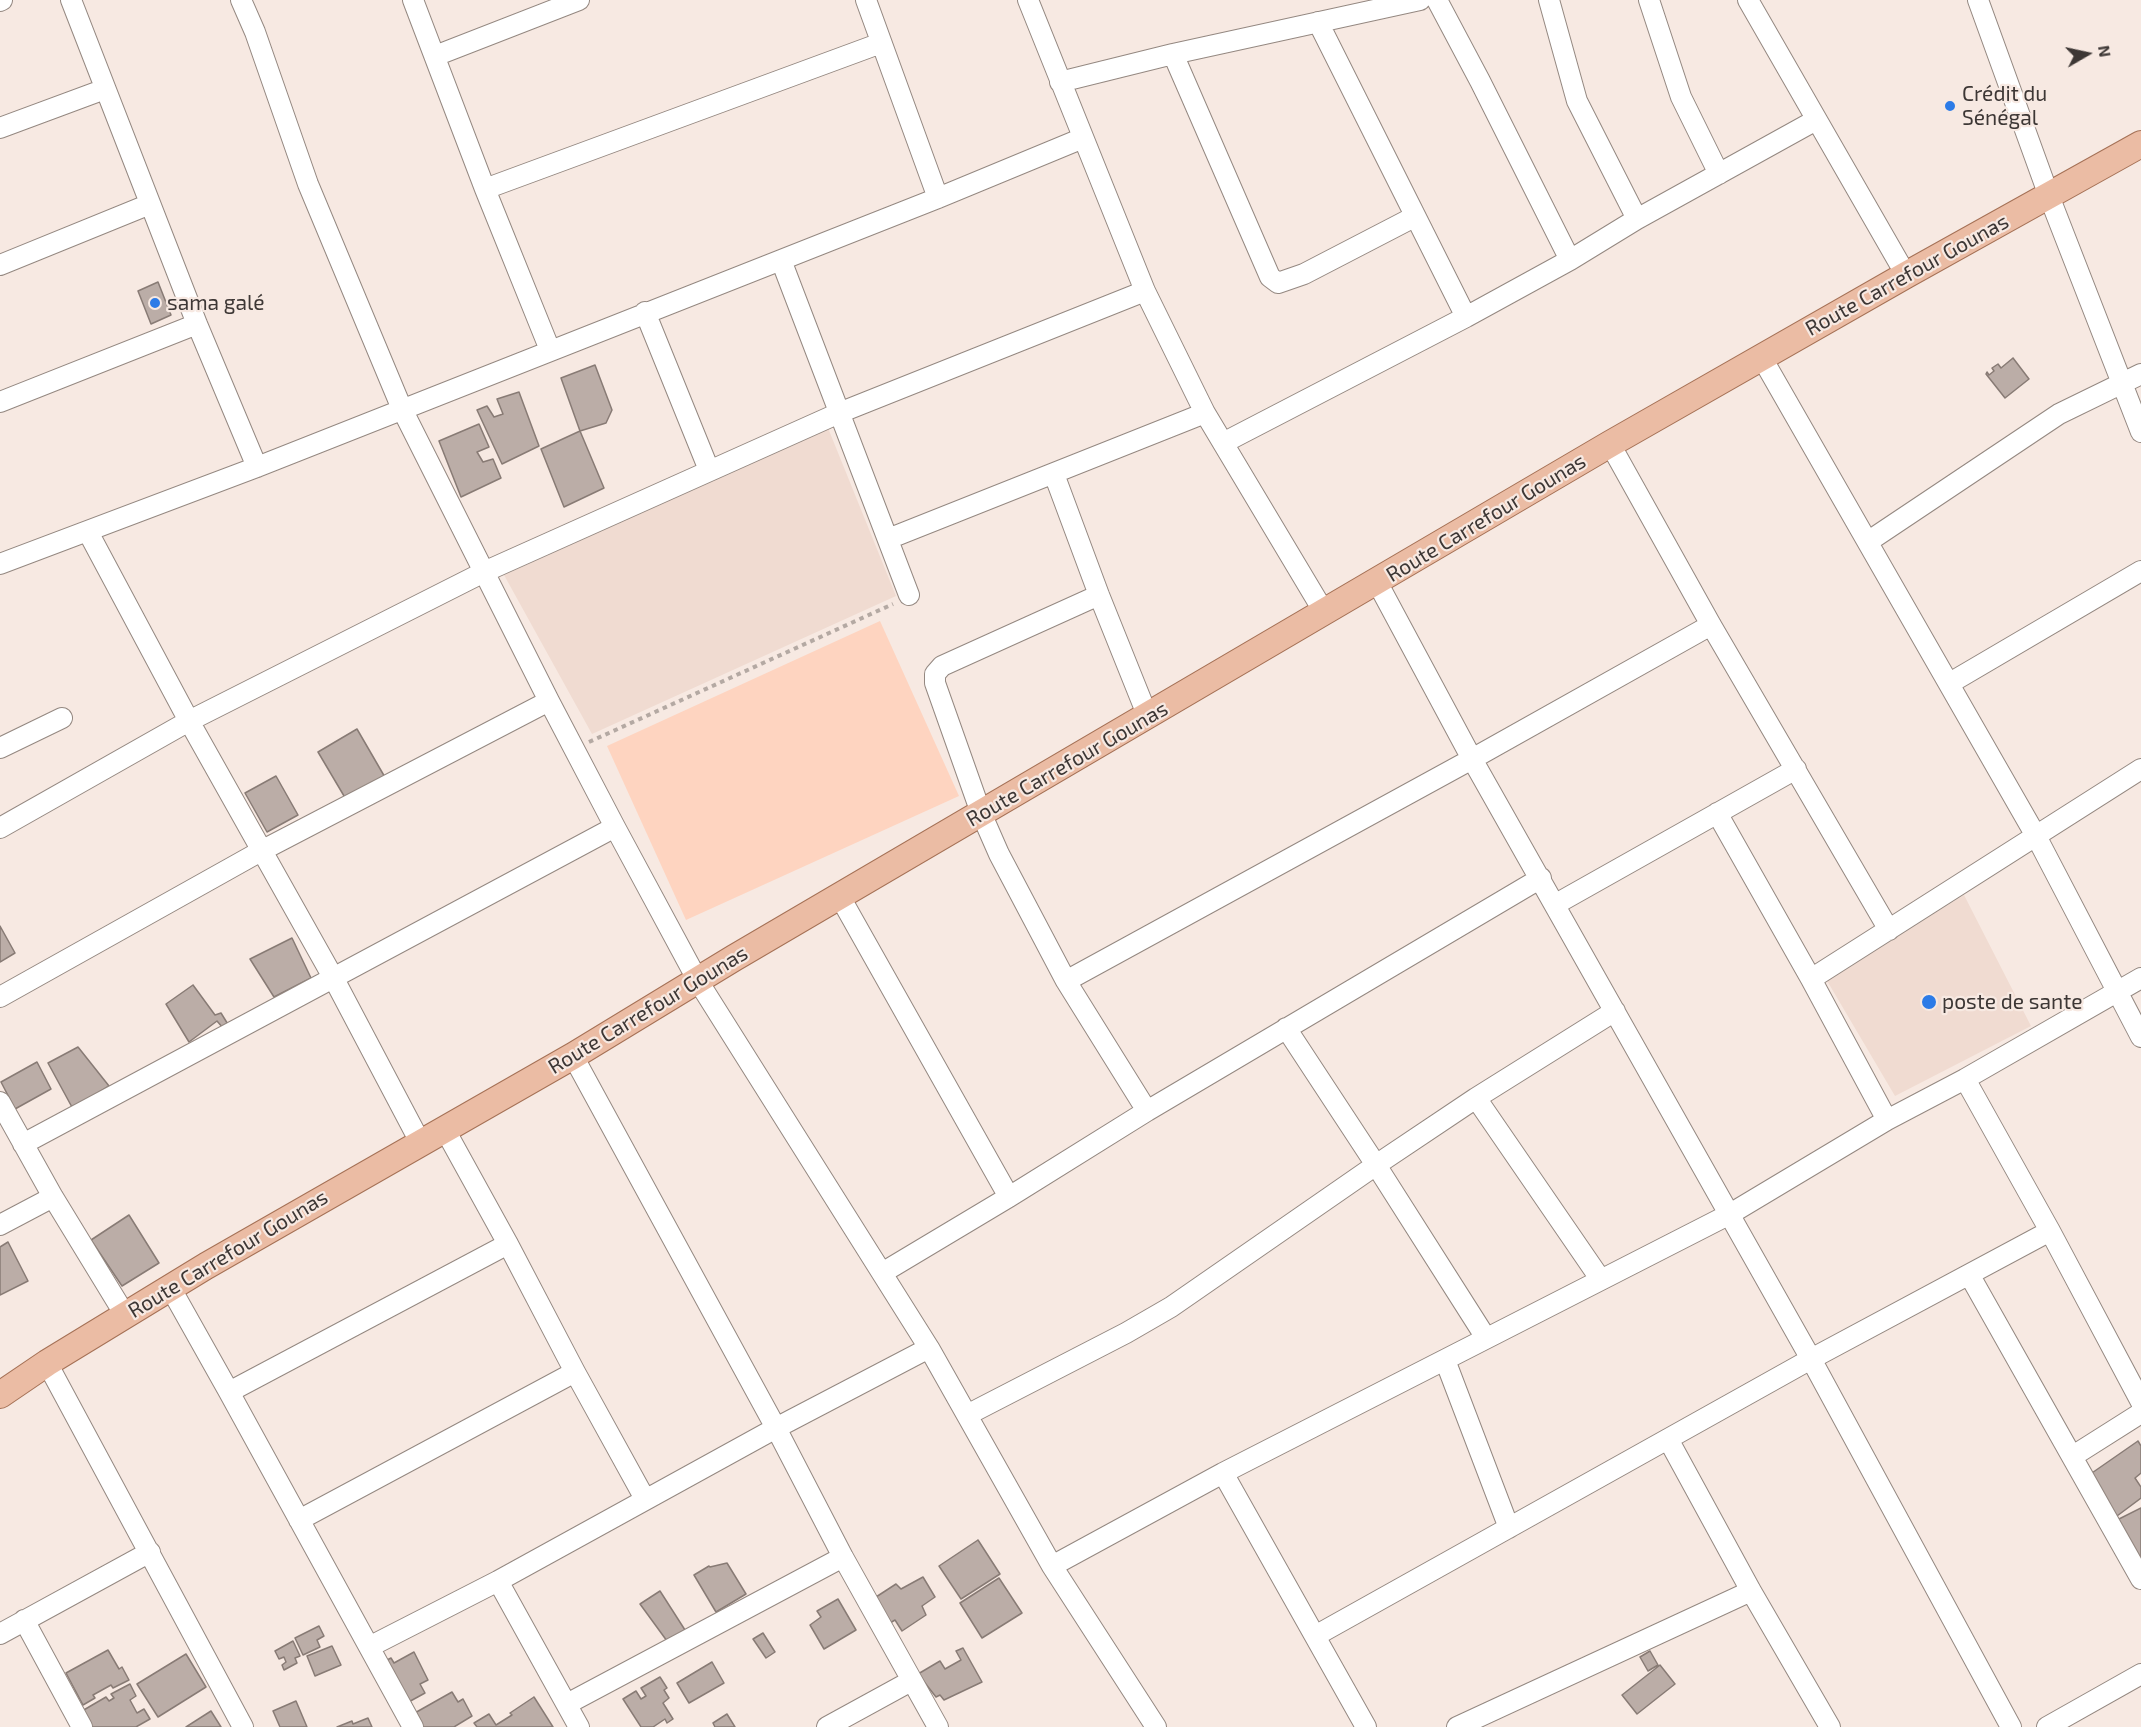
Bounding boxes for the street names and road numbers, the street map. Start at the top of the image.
street label: Route Carrefour Gounas [1801,209,2013,341]
street label: Route Carrefour Gounas [1382,448,1590,588]
street label: Route Carrefour Gounas [962,696,1172,832]
street label: Route Carrefour Gounas [544,940,752,1080]
street label: Route Carrefour Gounas [124,1184,332,1324]

